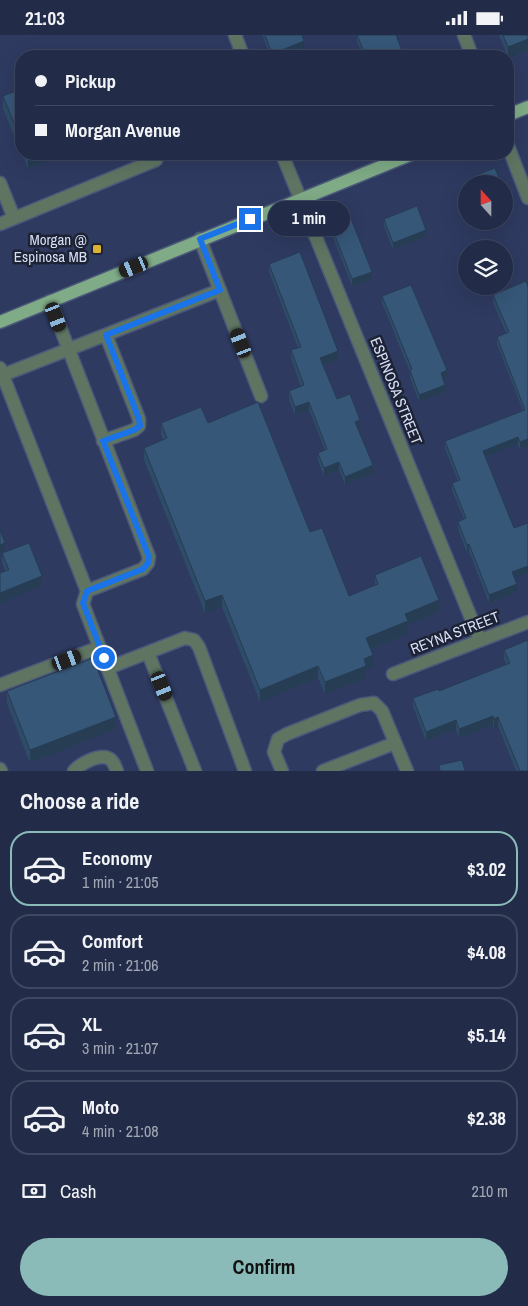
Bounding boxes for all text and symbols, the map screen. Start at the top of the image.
text: 21:03 [25,5,65,31]
text: Pickup [65,68,116,94]
text: Morgan Avenue [65,117,181,143]
north arrow [458,175,512,230]
map controls [458,175,513,295]
callout: 1 min [268,201,350,237]
text: 1 min [292,207,326,229]
route end [239,208,261,230]
place label: Morgan @ Espinosa MB [14,229,87,267]
button: layers [458,240,513,295]
marker: Morgan @ Espinosa MB [91,243,103,255]
car [117,254,150,280]
car [43,300,68,334]
car [228,326,253,360]
street label: ESPINOSA STREET [365,334,428,448]
street label: REYNA STREET [407,606,503,659]
route start [93,647,115,669]
car [50,648,83,672]
car [149,669,174,703]
text: Choose a ride [20,786,139,816]
text: Economy [82,845,152,871]
icon: car [22,846,67,891]
text: $3.02 [467,856,506,882]
text: 1 min · 21:05 [82,871,159,893]
text: Comfort [82,928,143,954]
icon: car [22,929,67,974]
text: $4.08 [467,939,506,965]
text: 2 min · 21:06 [82,954,159,976]
text: XL [82,1011,102,1037]
icon: car [22,1012,67,1057]
text: $5.14 [467,1022,506,1048]
text: 3 min · 21:07 [82,1037,159,1059]
text: Moto [82,1094,119,1120]
icon: car [22,1095,67,1140]
text: $2.38 [467,1105,506,1131]
text: 4 min · 21:08 [82,1120,159,1142]
icon: cash [20,1177,48,1205]
text: Cash [60,1178,96,1204]
text: 210 m [472,1180,508,1202]
button: Confirm [20,1238,508,1296]

